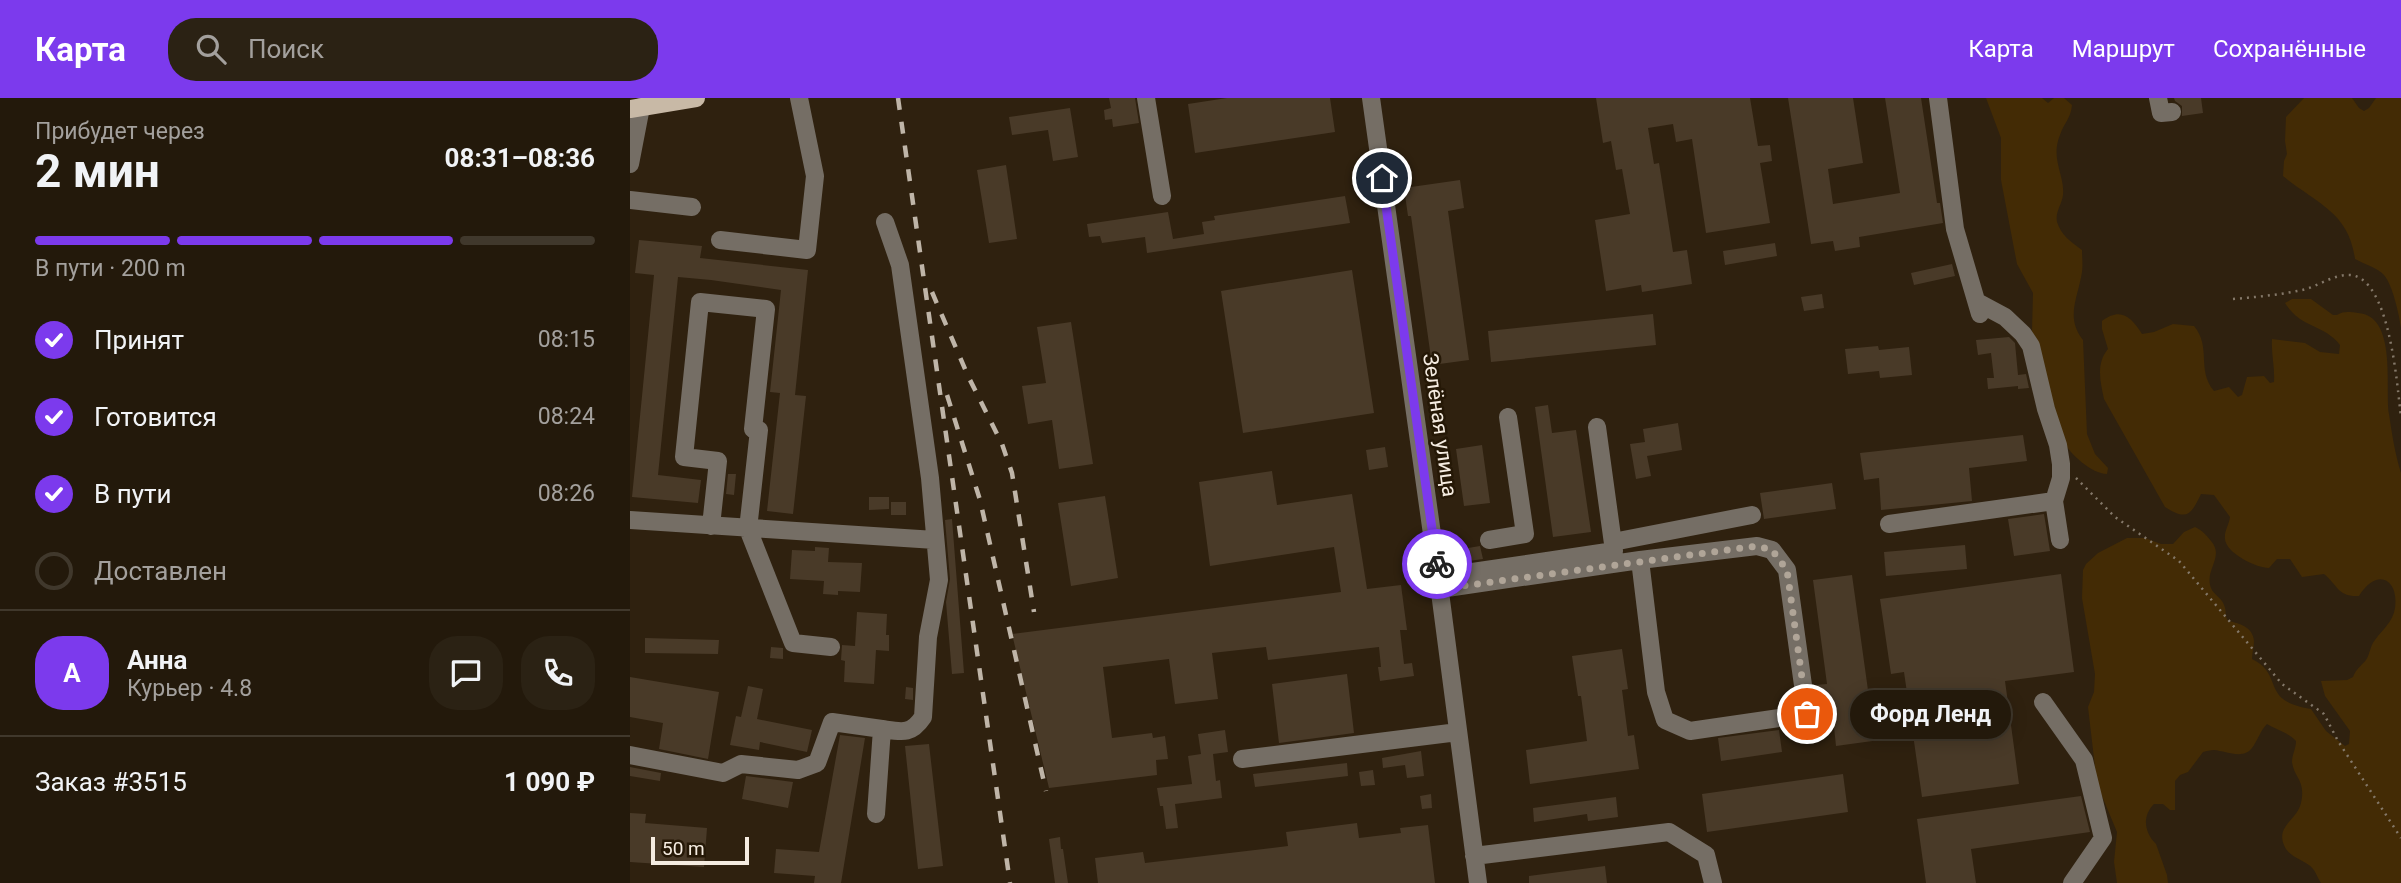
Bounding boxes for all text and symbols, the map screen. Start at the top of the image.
search box [168,18,658,81]
text: Карта [35,30,126,69]
icon: search [192,30,230,68]
text: Поиск [248,34,324,64]
text: Карта [1968,35,2034,63]
text: Маршрут [2072,35,2175,63]
text: Сохранённые [2213,35,2366,63]
text: Прибудет через [35,118,205,145]
text: 08:31–08:36 [445,143,595,173]
text: 2 мин [35,144,160,198]
pin [1352,148,1412,208]
icon: home [1363,159,1401,197]
text: В пути · 200 m [35,255,186,282]
icon: check [35,321,73,359]
text: Принят [94,325,184,355]
text: 08:15 [538,326,595,353]
street label: Зелёная улица [1418,352,1462,498]
icon: check [35,398,73,436]
text: Готовится [94,402,217,432]
text: 08:24 [538,403,595,430]
icon: check [35,475,73,513]
text: В пути [94,479,171,509]
text: 08:26 [538,480,595,507]
courier [1402,529,1472,599]
icon: bike [1418,545,1456,583]
text: Доставлен [94,556,227,586]
button: chat [429,636,503,710]
button: phone [521,636,595,710]
text: Анна [127,645,187,675]
text: А [63,658,81,688]
text: Курьер · 4.8 [127,675,252,702]
pin [1777,684,1837,744]
callout: Форд Ленд [1849,690,2010,738]
icon: bag [1788,695,1826,733]
text: Форд Ленд [1870,701,1991,728]
text: Заказ #3515 [35,767,187,797]
text: 1 090 ₽ [504,767,595,797]
scale bar [651,834,749,866]
text: 50 m [662,837,705,860]

